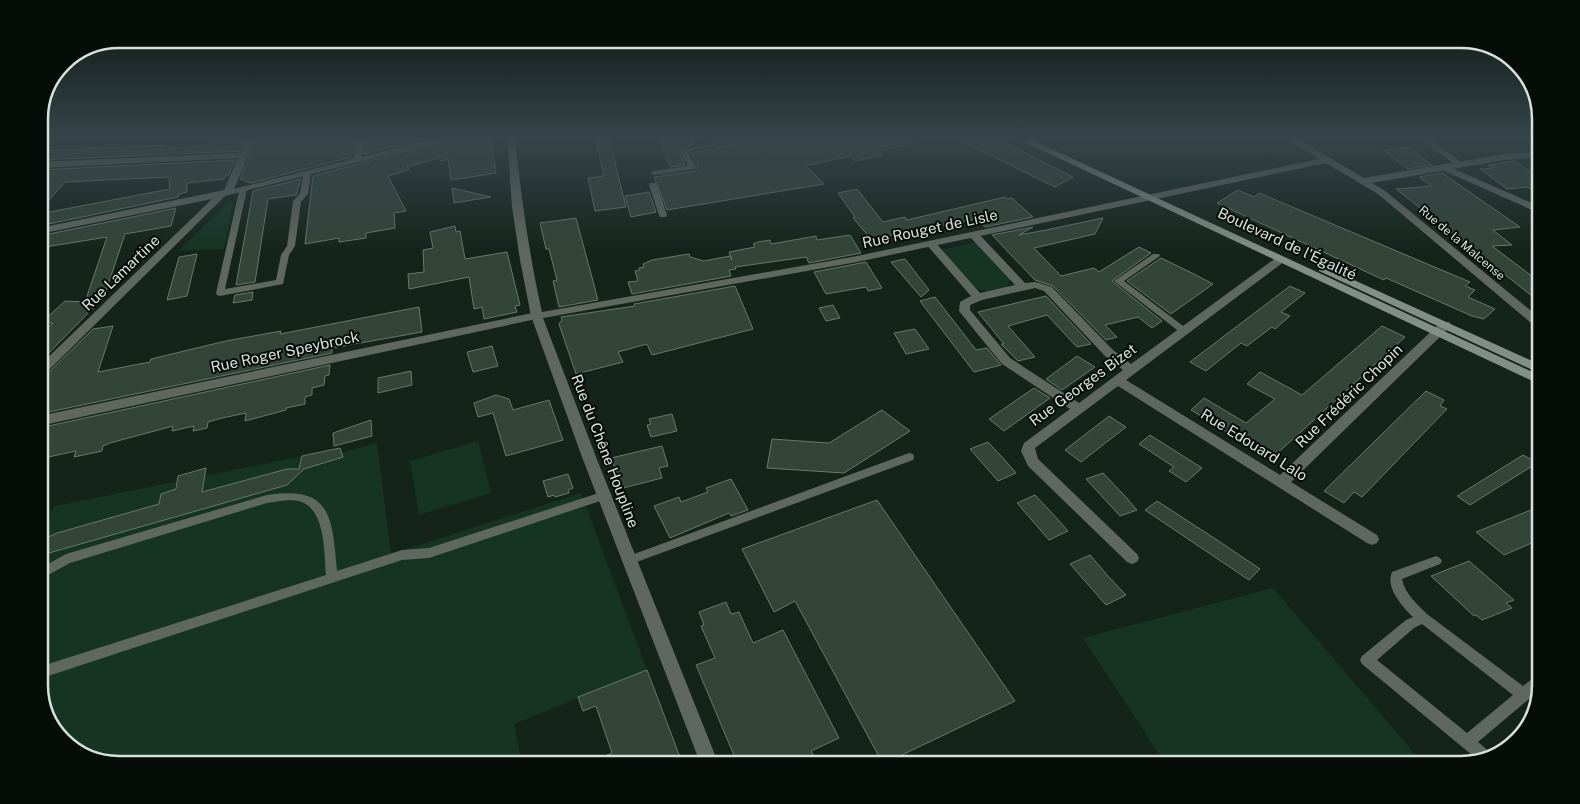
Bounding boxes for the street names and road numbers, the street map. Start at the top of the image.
street label: Rue de la Malcense [1416,203,1508,283]
street label: Boulevard de l'Égalité [1215,204,1359,283]
street label: Rue Rouget de Lisle [861,206,999,251]
street label: Rue Lamartine [78,231,163,314]
street label: Rue Roger Speybrock [209,327,361,376]
street label: Rue Georges Bizet [1026,340,1140,429]
street label: Rue Frédéric Chopin [1292,340,1405,451]
street label: Rue du Chêne Houpline [568,372,643,530]
street label: Rue Edouard Lalo [1198,405,1311,484]

